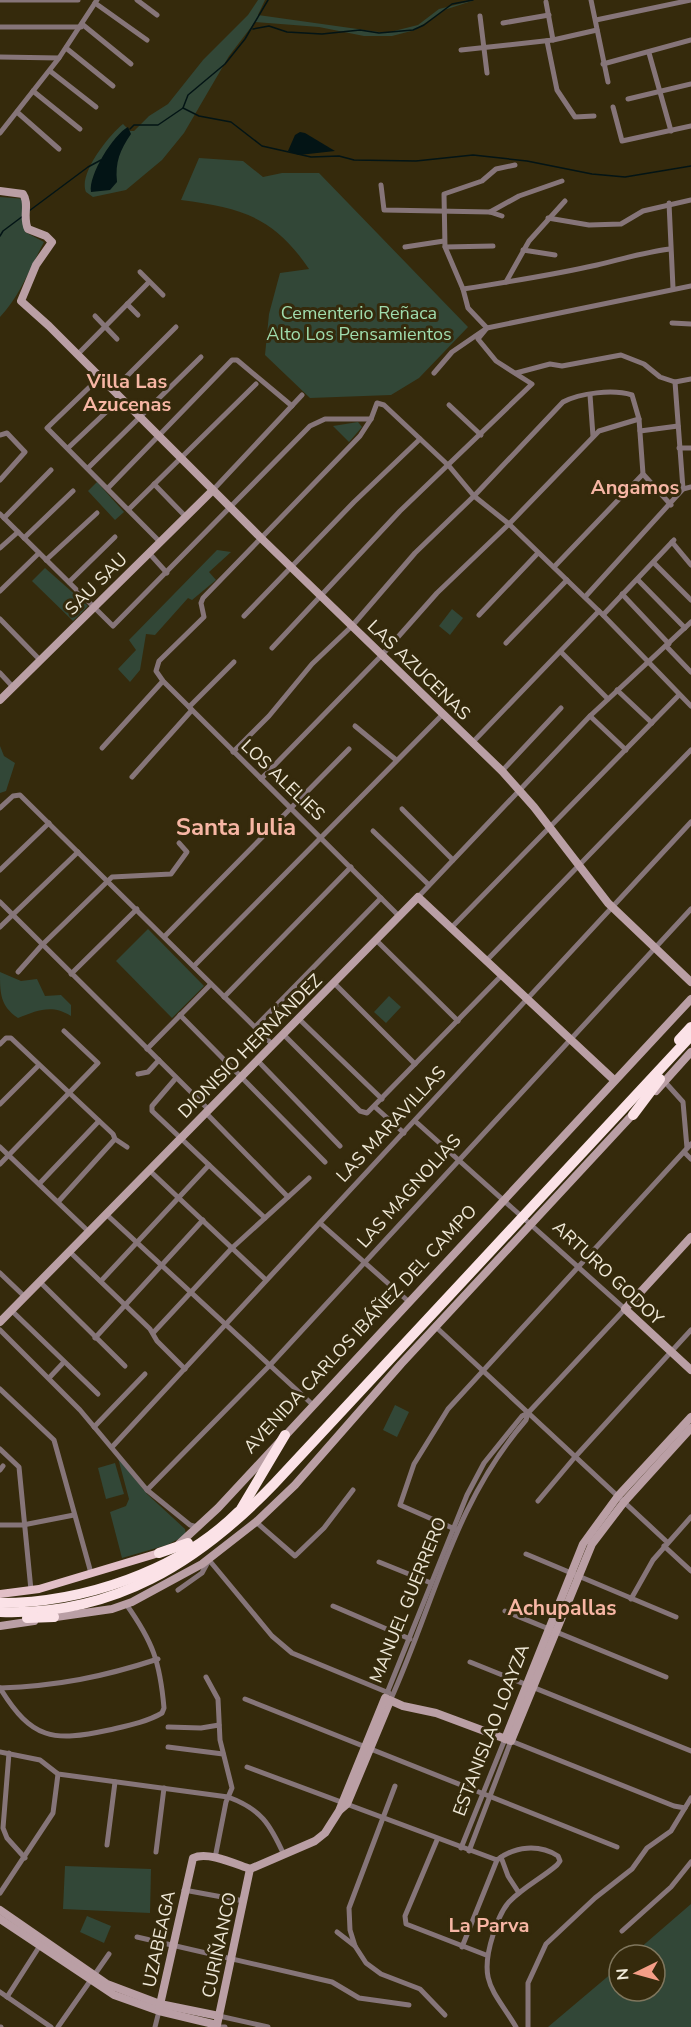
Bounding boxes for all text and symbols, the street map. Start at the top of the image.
park label: Cementerio Reñaca Alto Los Pensamientos [266,301,452,346]
district label: Villa Las Azucenas [83,368,171,418]
district label: Angamos [591,474,679,501]
street label: SAU SAU [60,548,132,620]
street label: LAS AZUCENAS [362,615,476,725]
street label: LOS ALELIES [236,734,330,826]
district label: Santa Julia [176,811,296,843]
street label: DIONISIO HERNÁNDEZ [173,969,327,1123]
street label: LAS MARAVILLAS [331,1061,451,1187]
street label: LAS MAGNOLIAS [352,1129,466,1253]
street label: AVENIDA CARLOS IBÁÑEZ DEL CAMPO [238,1199,482,1459]
street label: ARTURO GODOY [547,1215,669,1331]
street label: MANUEL GUERRERO [364,1514,452,1686]
district label: Achupallas [507,1594,617,1622]
street label: ESTANISLAO LOAYZA [447,1641,535,1819]
street label: UZABEAGA [137,1888,181,1990]
street label: CURIÑANCO [196,1890,242,2000]
district label: La Parva [449,1912,529,1939]
north arrow [607,1943,667,2003]
text: N [612,1967,635,1981]

